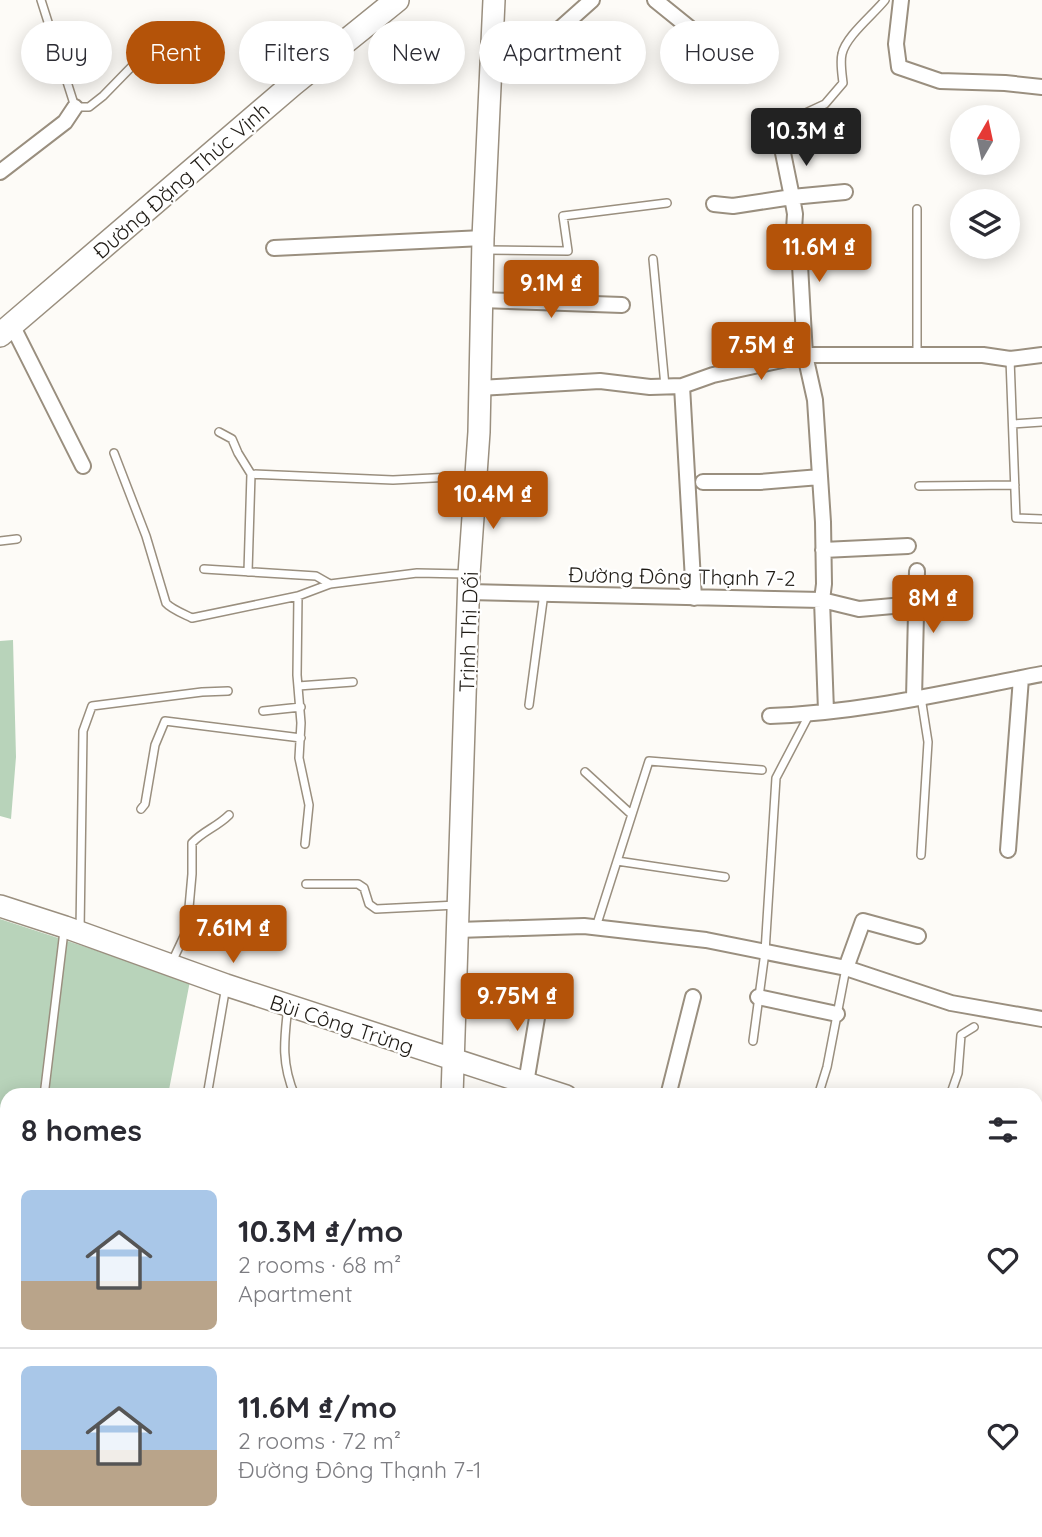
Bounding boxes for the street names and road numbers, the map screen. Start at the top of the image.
street label: Đường Đặng Thúc Vịnh [87,96,275,264]
street label: Đường Đông Thạnh 7-2 [568,561,796,591]
street label: Trịnh Thị Dối [453,571,483,693]
street label: Bùi Công Trừng [267,988,417,1060]

